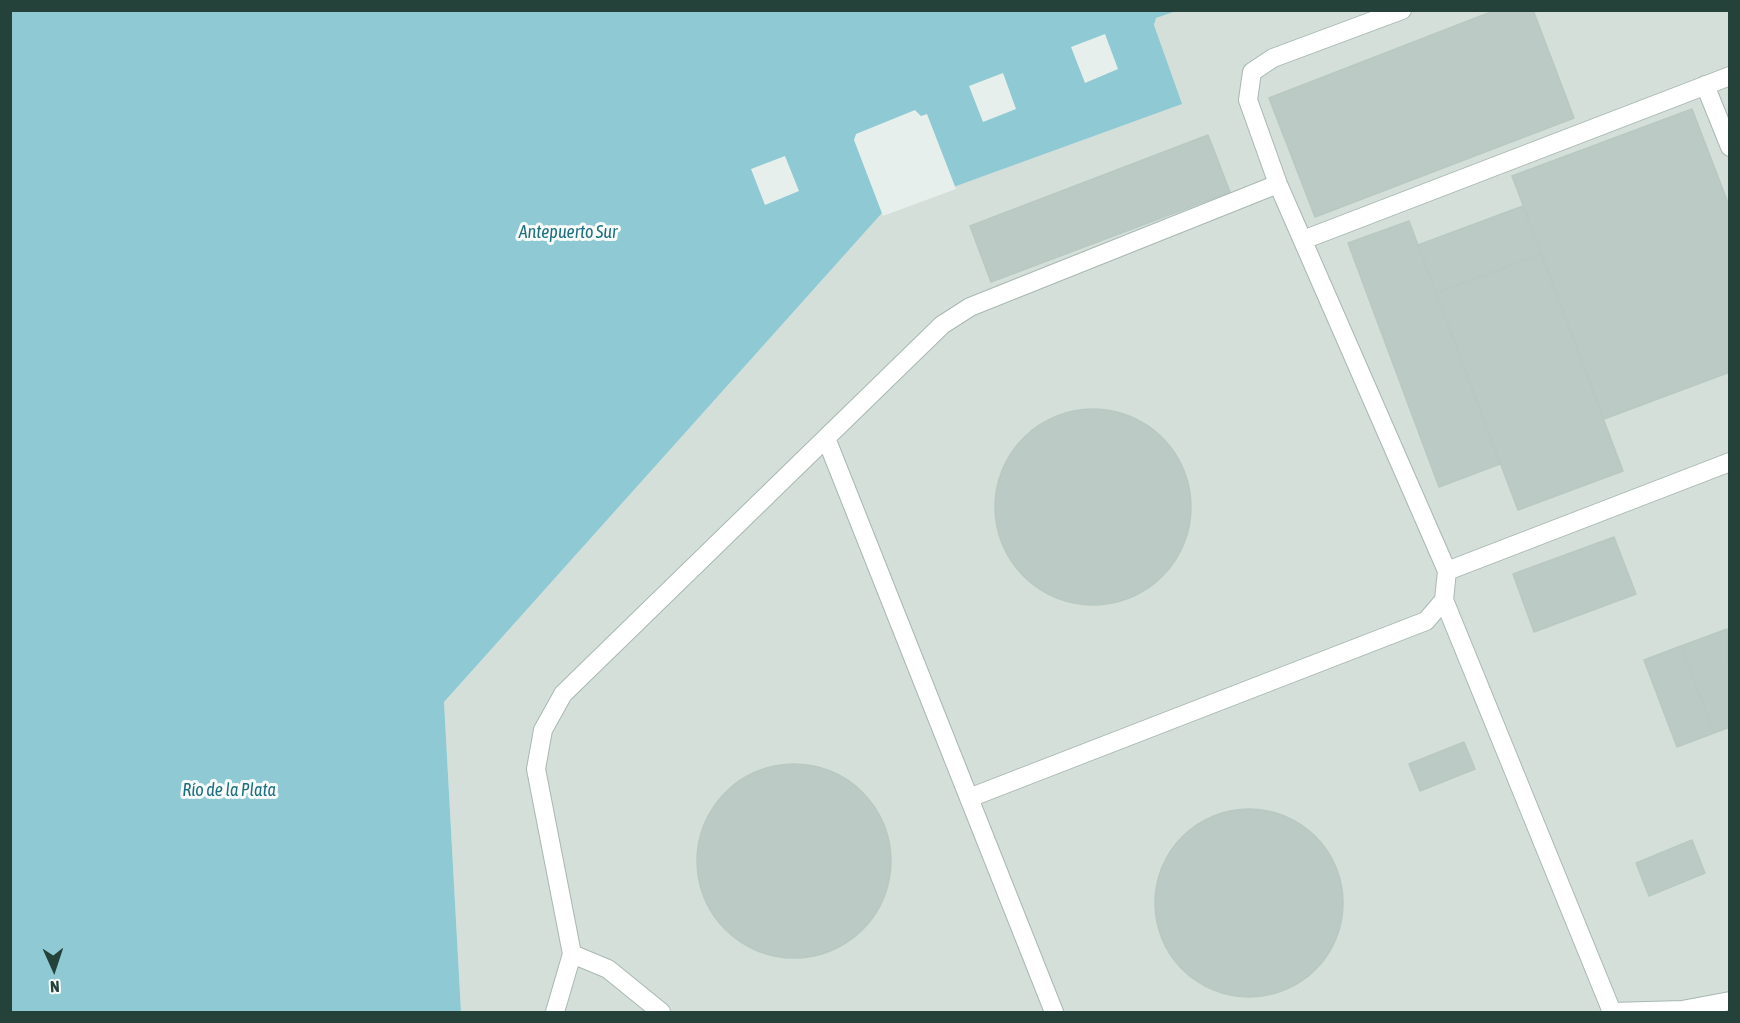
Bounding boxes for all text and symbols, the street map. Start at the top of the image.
water label: Antepuerto Sur [519,221,617,243]
water label: Río de la Plata [182,779,276,801]
north arrow [24,939,84,999]
text: N [50,978,60,996]

